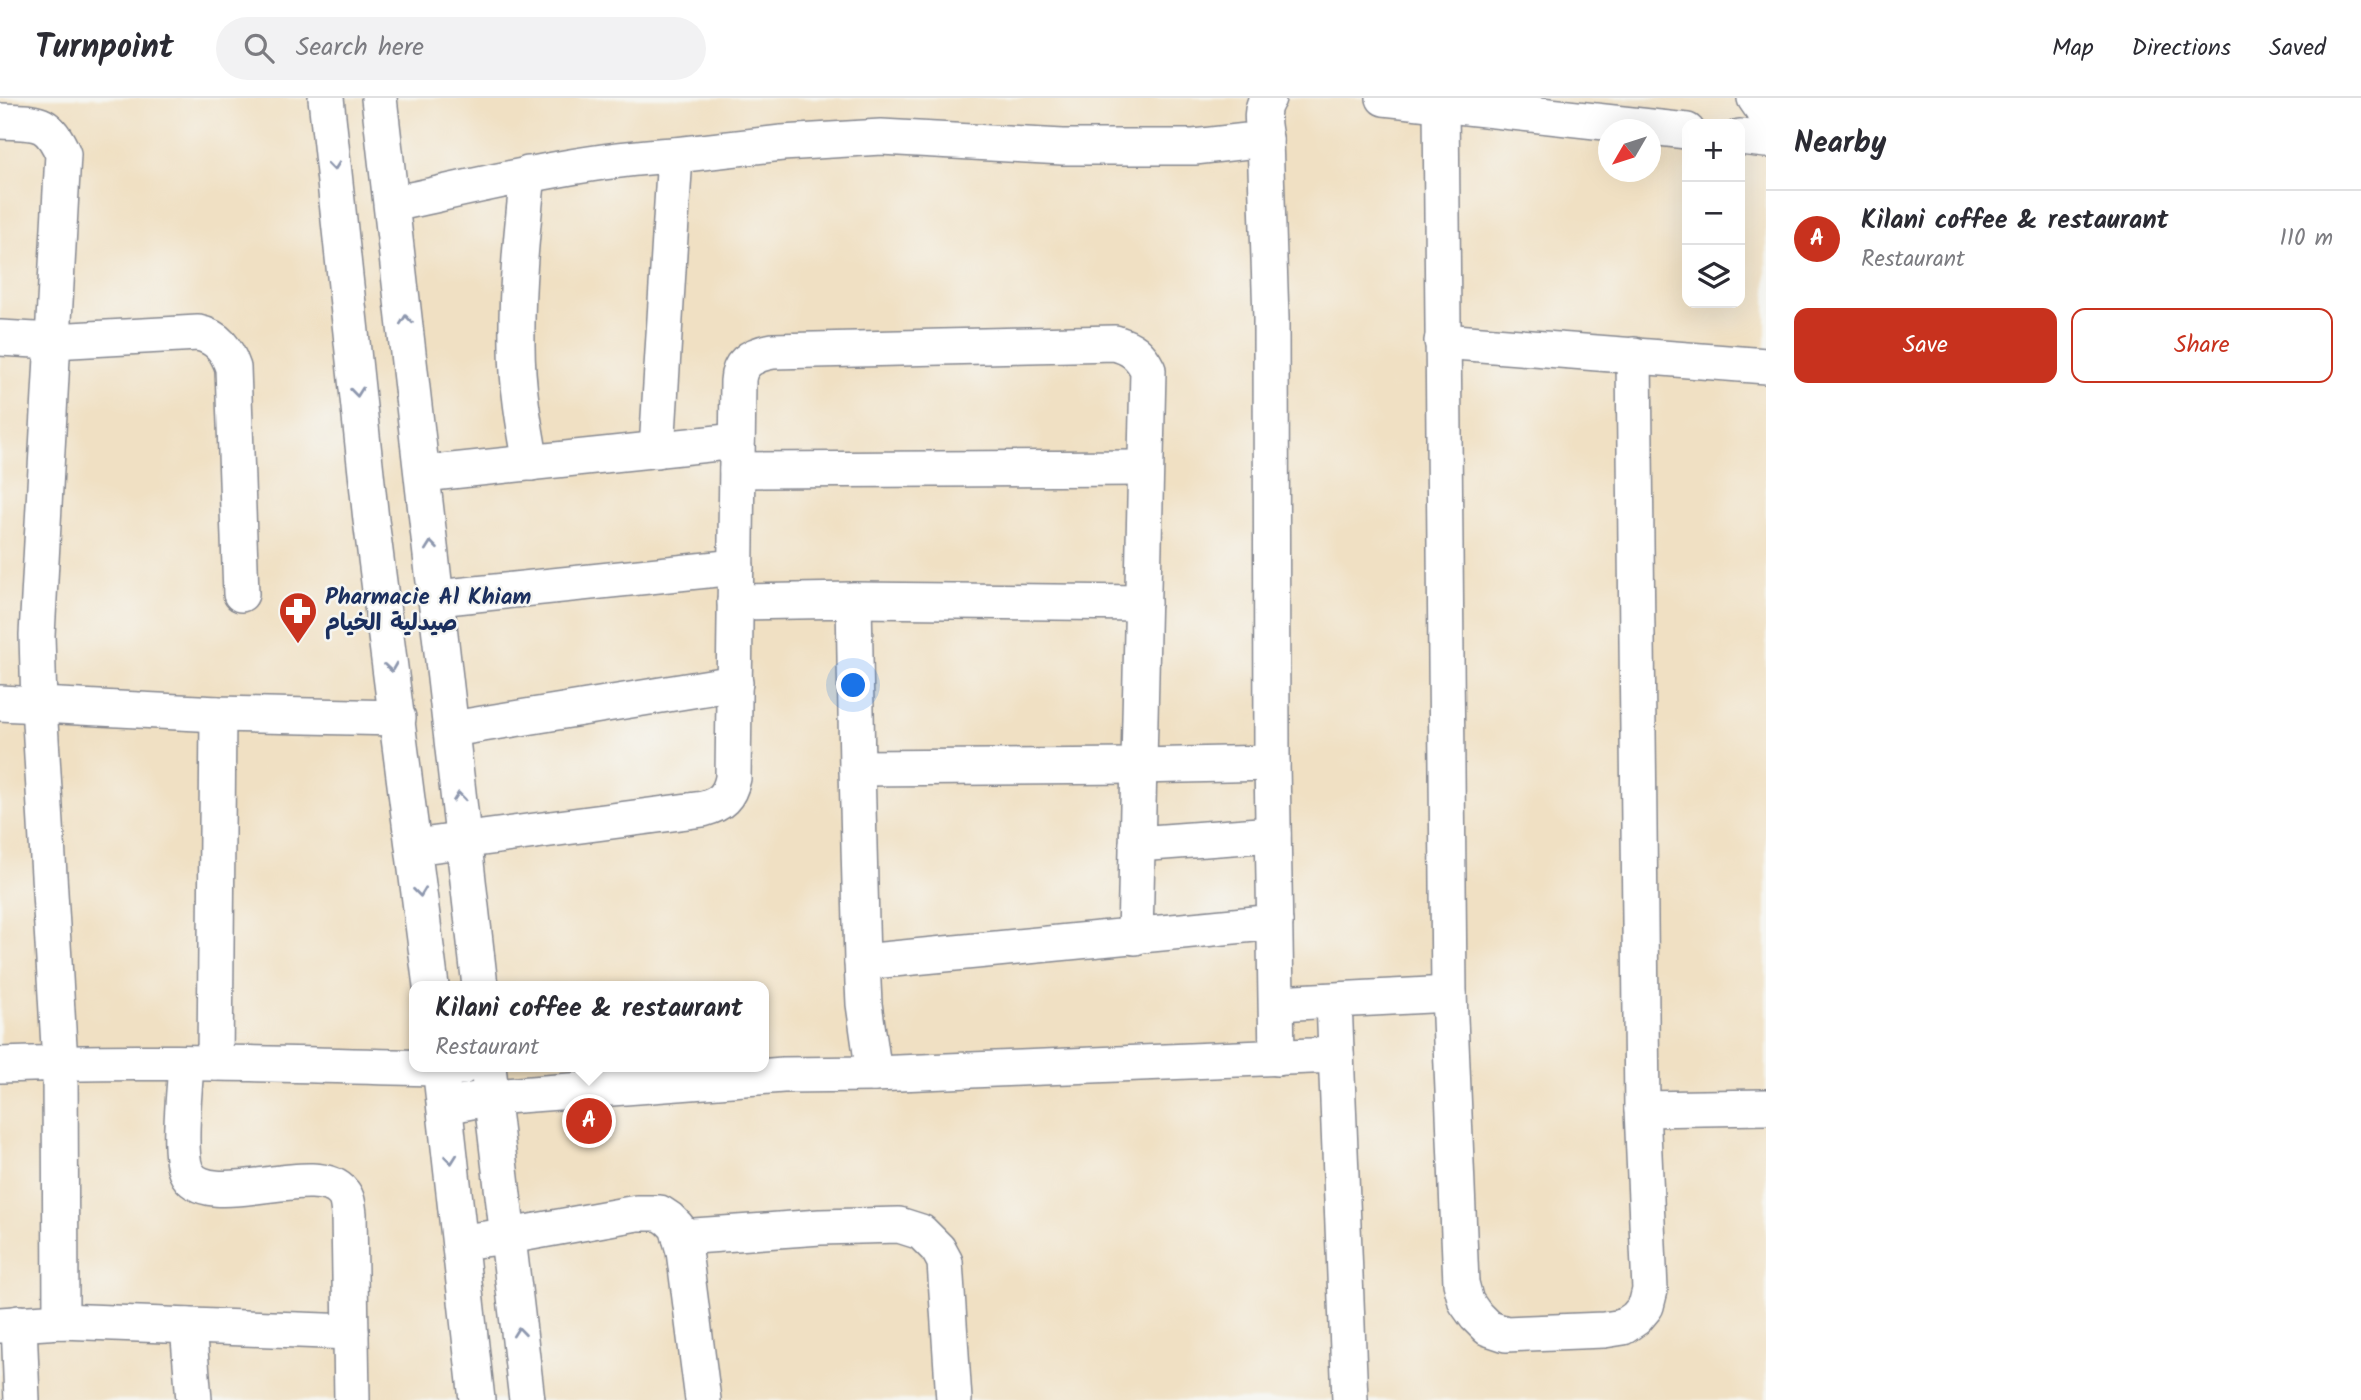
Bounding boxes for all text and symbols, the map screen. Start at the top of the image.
search box [216,17,706,80]
text: Turnpoint [35,22,174,75]
text: Search here [296,27,424,69]
icon: search [240,29,278,67]
text: Map [2052,29,2094,68]
text: Directions [2132,29,2231,68]
text: Saved [2269,29,2326,68]
north arrow [1598,119,1661,182]
map controls [1682,119,1745,308]
button: + [1682,119,1745,182]
text: Nearby [1794,120,1886,168]
one-way arrow [326,160,341,172]
button: − [1682,182,1745,245]
text: Kilani coffee & restaurant [1861,200,2168,242]
text: A [1810,221,1824,257]
text: 110 m [2280,221,2333,257]
text: Restaurant [1861,242,1965,278]
button: layers [1682,245,1745,308]
button: Save [1794,308,2057,383]
button: Share [2071,308,2333,383]
one-way arrow [398,314,413,326]
one-way arrow [350,386,365,398]
one-way arrow [424,540,439,551]
place label: Pharmacie Al Khiam صيدلية الخيام [325,580,531,642]
pharmacy icon: Pharmacie Al Khiam صيدلية الخيام [277,590,319,645]
one-way arrow [383,661,398,672]
your location [836,668,870,702]
one-way arrow [452,791,467,802]
one-way arrow [412,886,427,898]
popup [409,981,769,1072]
text: Kilani coffee & restaurant [435,988,743,1030]
text: Restaurant [435,1030,539,1066]
pin: A [566,1095,612,1147]
one-way arrow [443,1153,458,1165]
one-way arrow [512,1326,527,1338]

